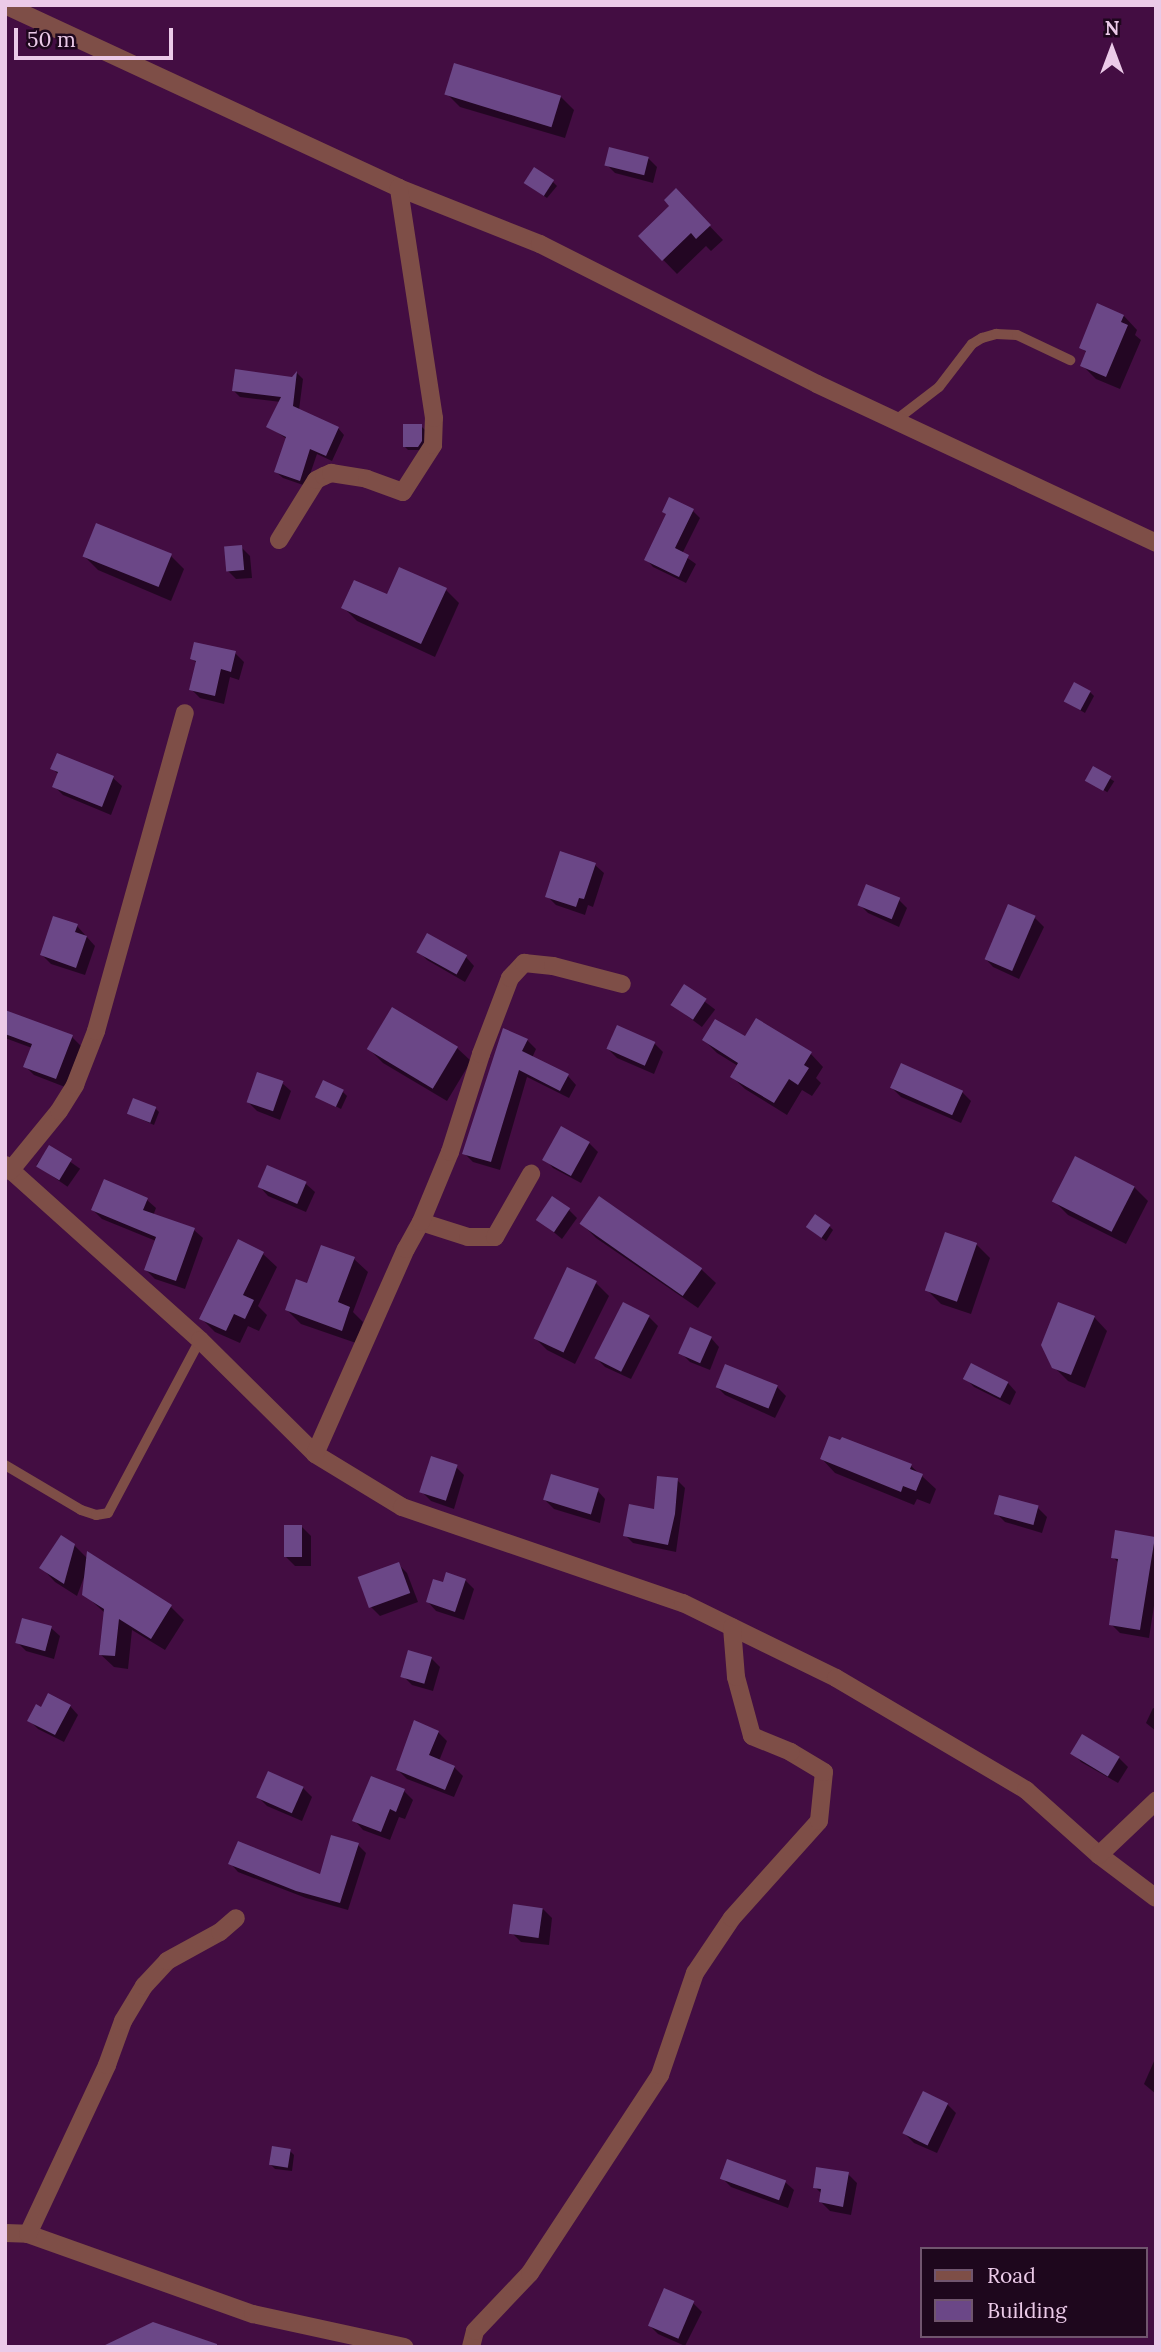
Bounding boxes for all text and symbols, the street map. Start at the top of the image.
scale bar [18,14,177,58]
north arrow [1077,14,1147,84]
text: N [1105,16,1119,40]
text: 50 m [27,26,76,53]
legend [920,2247,1147,2338]
text: Road [987,2262,1036,2289]
text: Building [987,2297,1067,2324]

